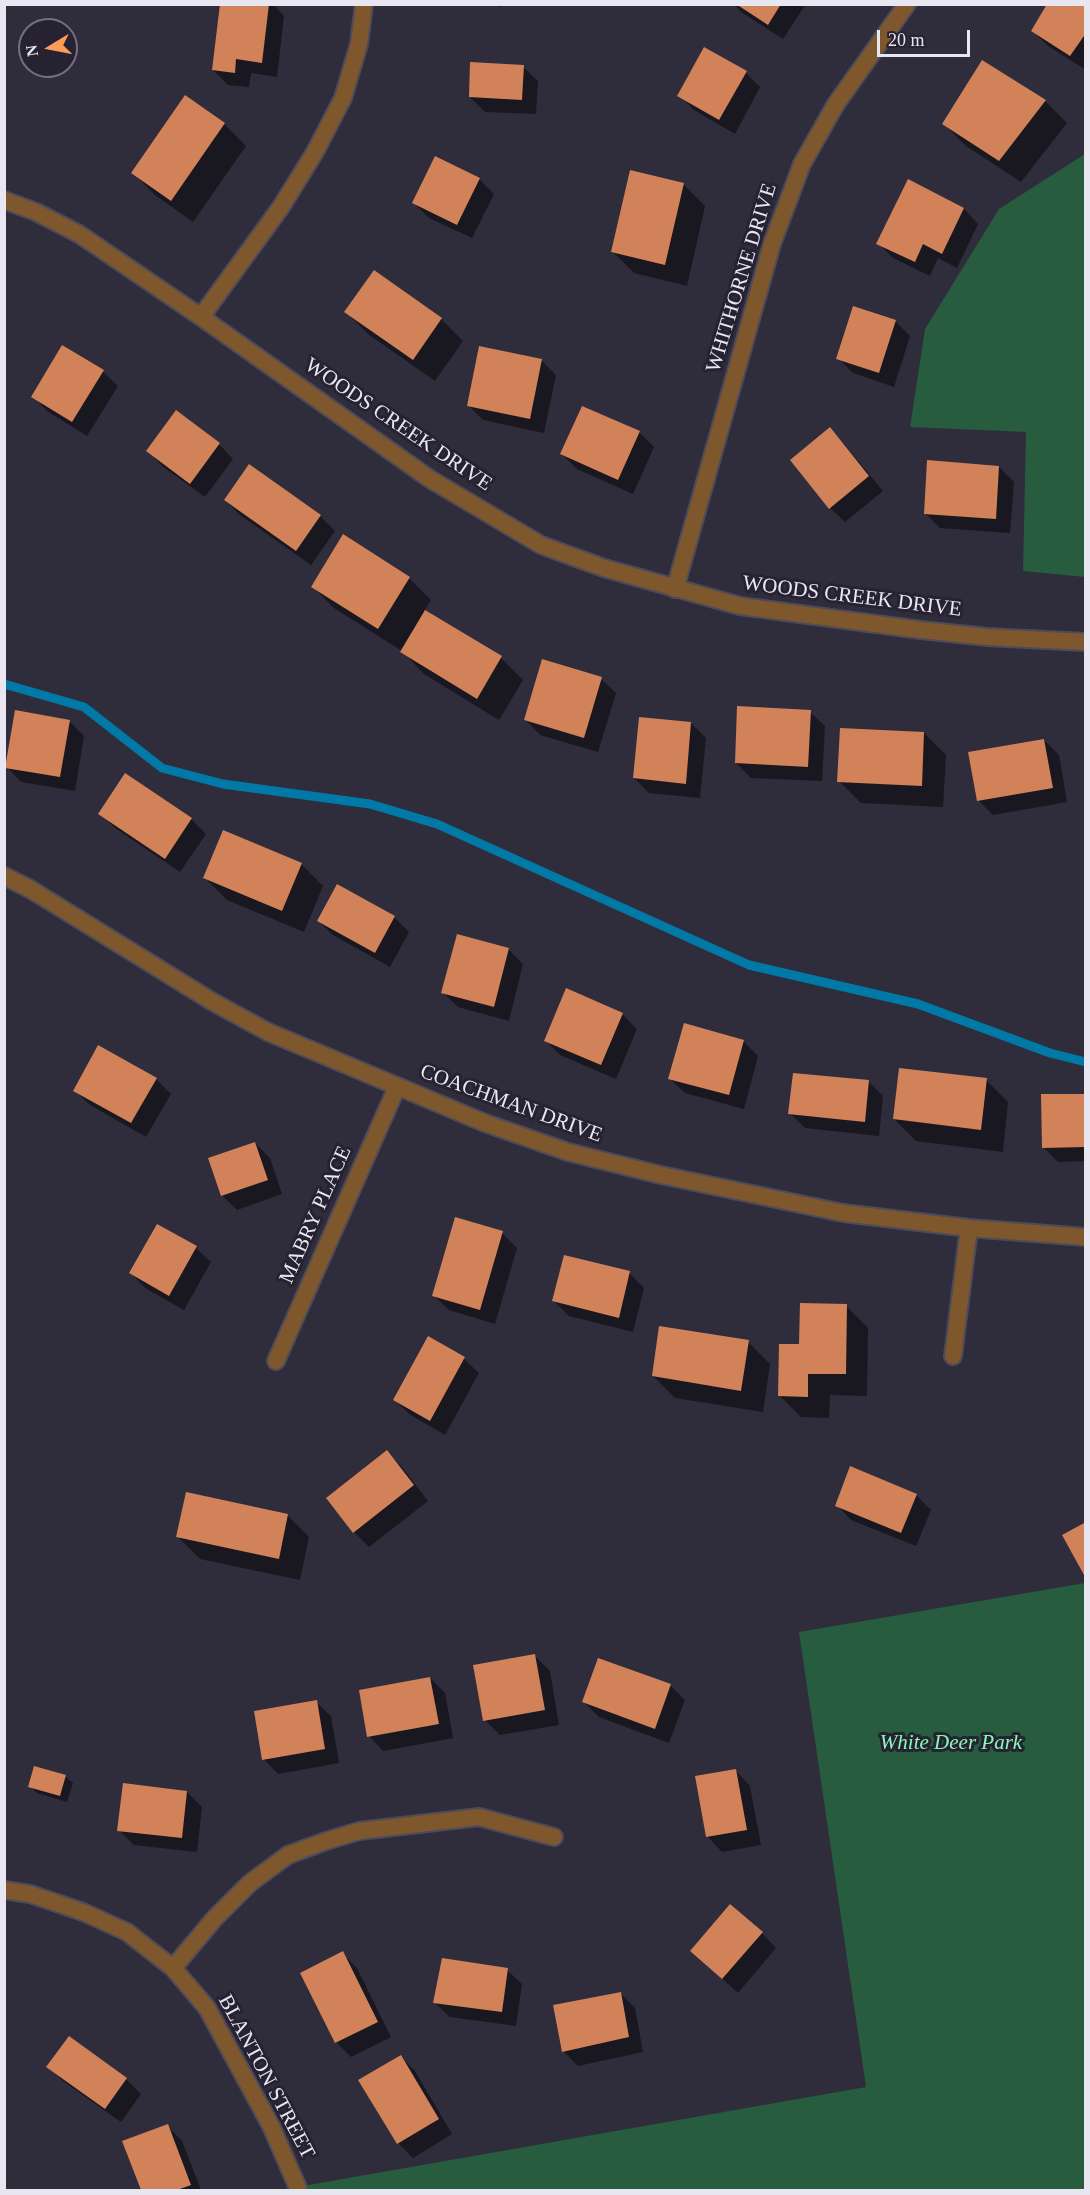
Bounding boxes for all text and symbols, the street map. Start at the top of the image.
north arrow [18,18,78,78]
scale bar [880,18,973,56]
text: 20 m [888,30,925,50]
text: N [22,44,41,58]
street label: WHITHORNE DRIVE [701,180,783,376]
street label: WOODS CREEK DRIVE [300,353,496,497]
street label: WOODS CREEK DRIVE [741,571,963,623]
street label: COACHMAN DRIVE [417,1059,605,1149]
street label: MABRY PLACE [274,1142,358,1288]
park label: White Deer Park [880,1730,1022,1756]
street label: BLANTON STREET [212,1991,320,2163]

